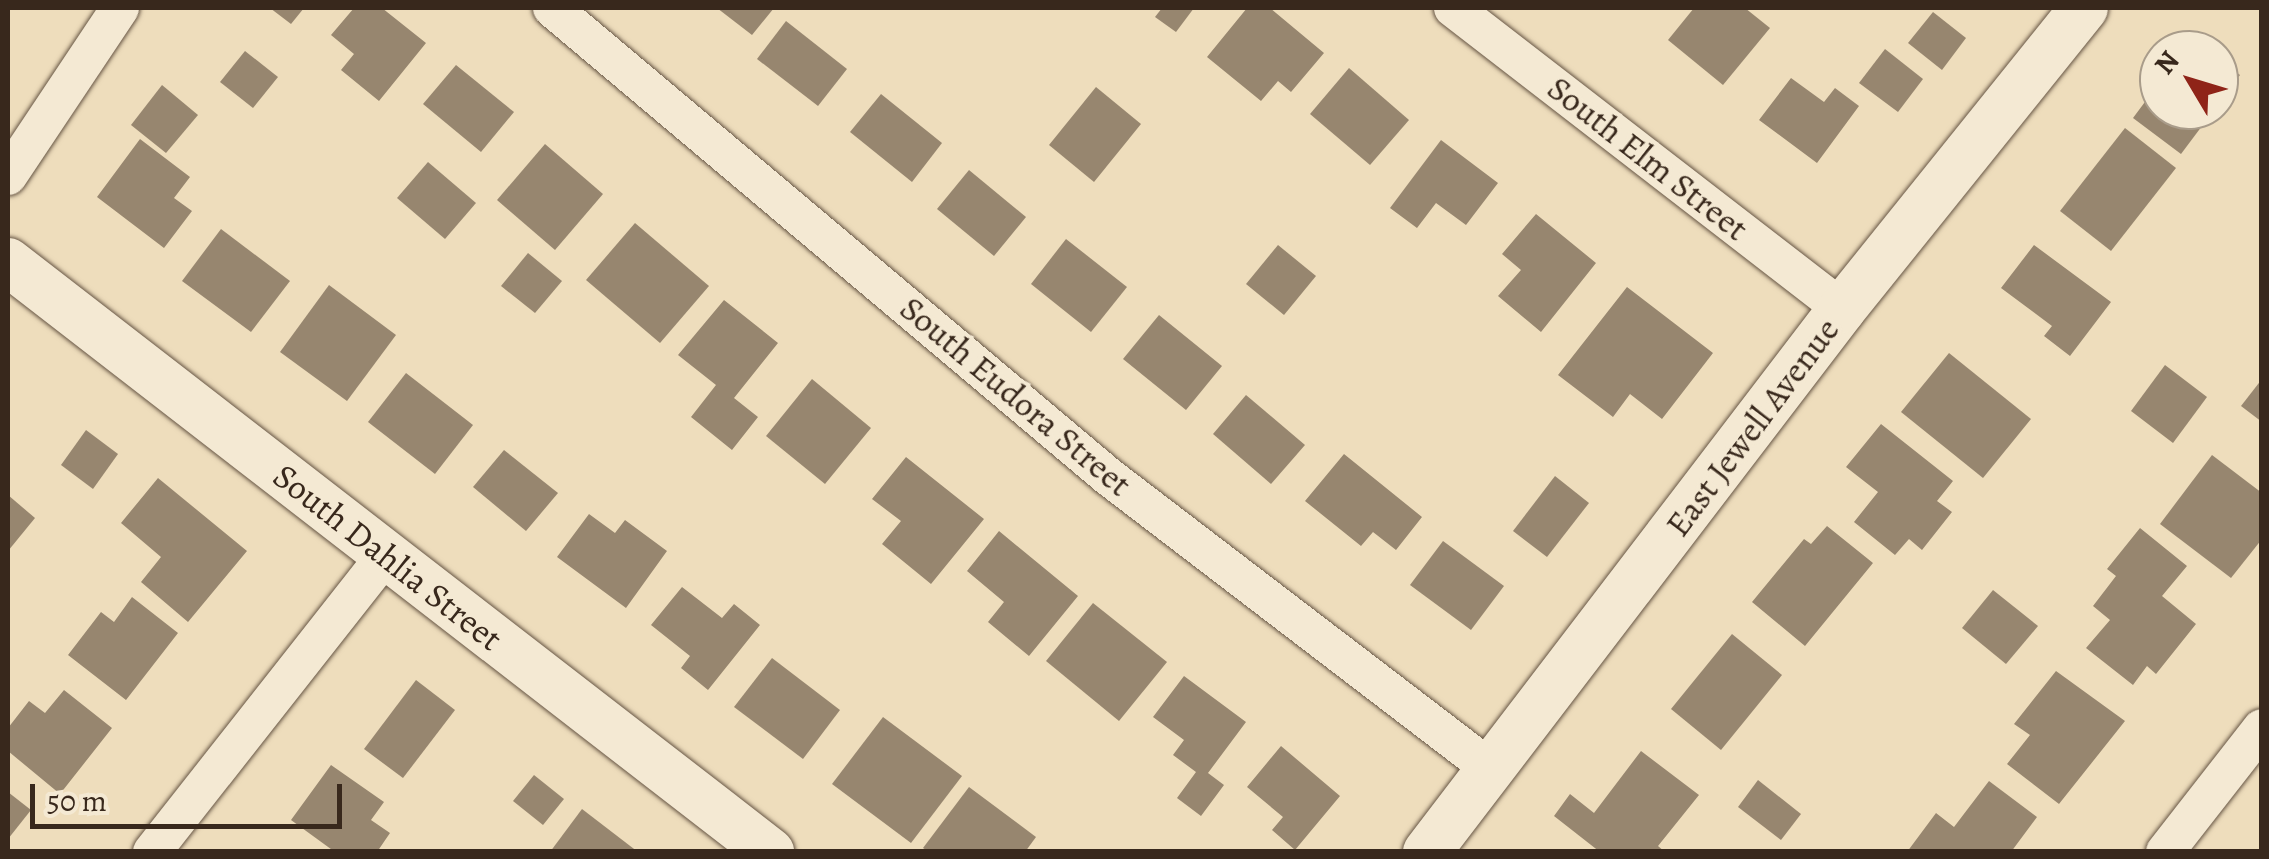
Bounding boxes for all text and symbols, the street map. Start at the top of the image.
north arrow [2139,30,2239,130]
text: N [2146,43,2188,82]
street label: South Elm Street [1539,67,1757,249]
street label: South Eudora Street [892,287,1140,505]
street label: East Jewell Avenue [1656,309,1848,545]
street label: South Dahlia Street [265,455,511,659]
scale bar [35,764,348,826]
text: 50 m [47,781,107,821]

